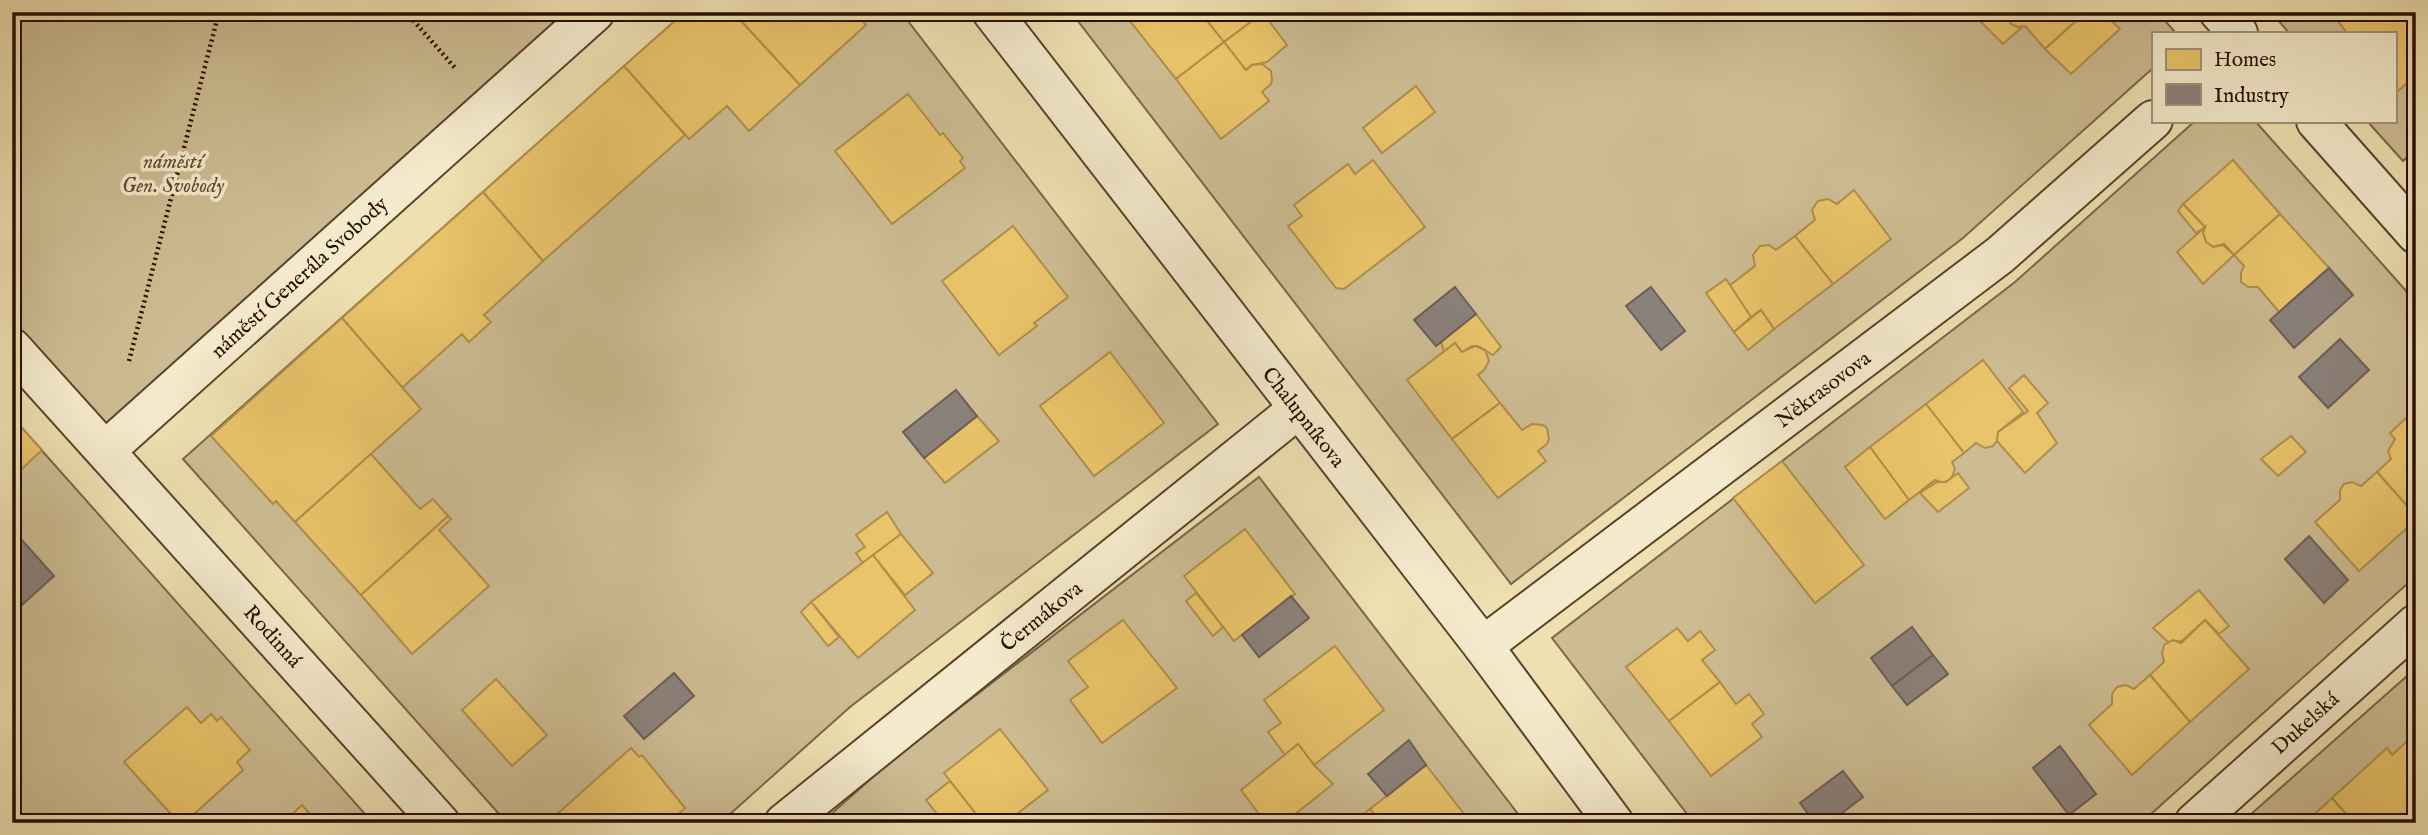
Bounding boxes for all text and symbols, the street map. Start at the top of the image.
legend [2152,32,2396,122]
text: Homes [2214,47,2276,74]
text: Industry [2214,83,2290,110]
park label: náměstí Gen. Svobody [122,149,224,200]
street label: náměstí Generála Svobody [206,191,395,365]
street label: Někrasovova [1771,345,1878,435]
street label: Chalupníkova [1255,362,1351,474]
street label: Čermákova [995,574,1089,659]
street label: Rodinná [237,600,308,675]
street label: Dukelská [2267,686,2346,762]

